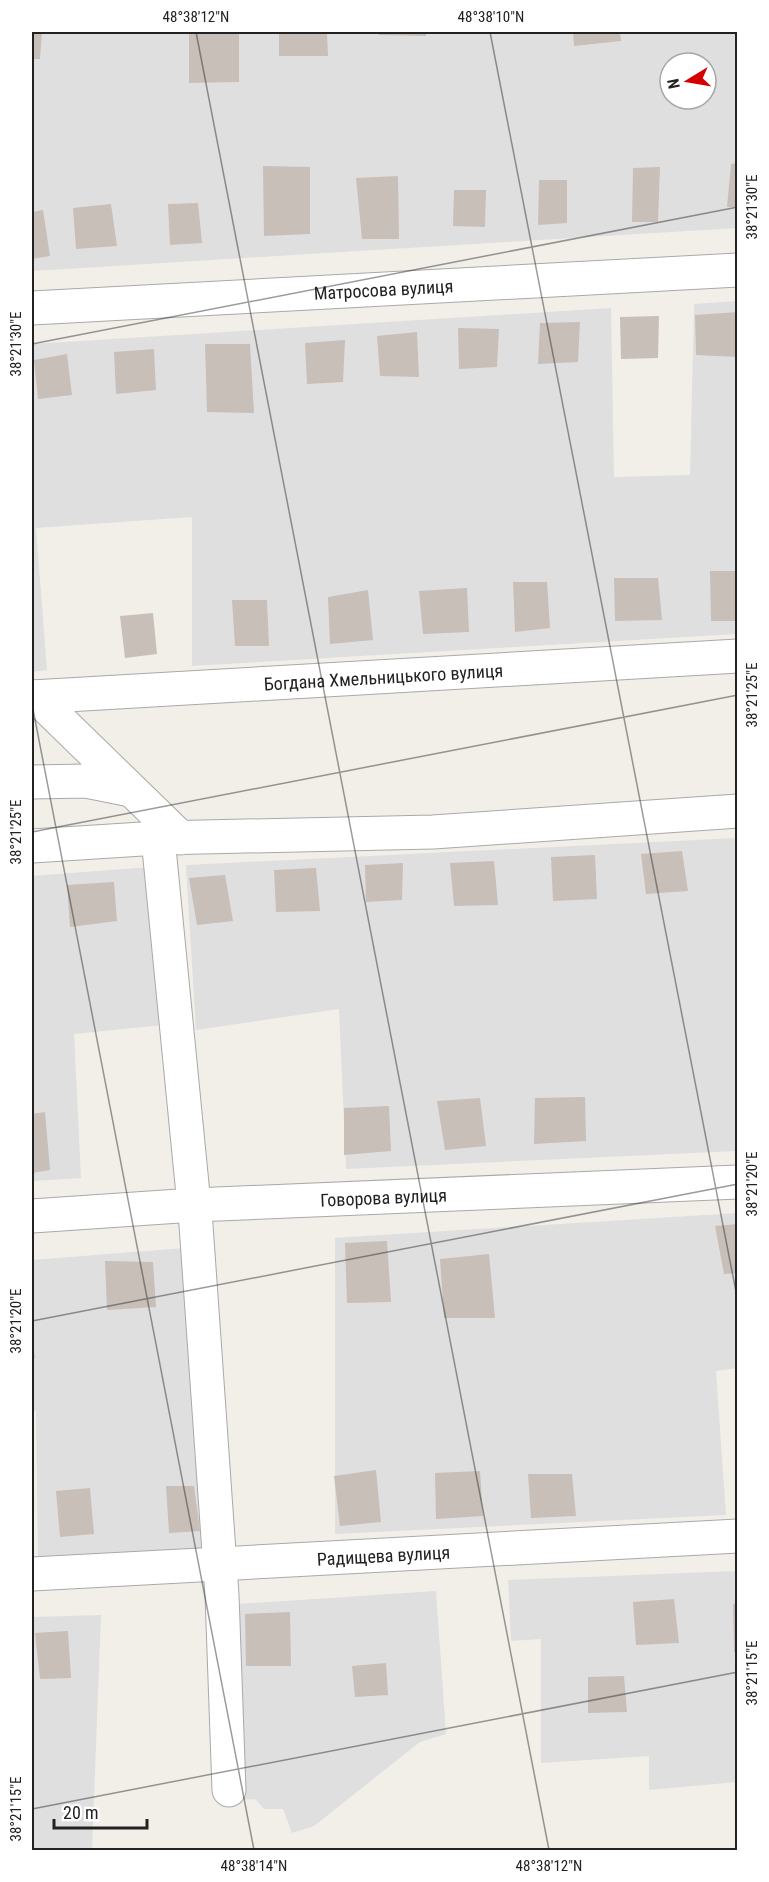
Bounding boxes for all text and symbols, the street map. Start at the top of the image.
text: 48°38'12"N [163,8,229,26]
text: 48°38'10"N [458,8,524,26]
north arrow [658,51,718,111]
text: N [664,77,684,90]
text: 38°21'30"E [743,175,761,239]
street label: Матросова вулиця [313,275,454,303]
text: 38°21'30"E [7,312,25,376]
street label: Богдана Хмельницького вулиця [263,659,504,694]
text: 38°21'25"E [743,663,761,727]
text: 38°21'25"E [7,800,25,864]
text: 38°21'20"E [743,1152,761,1216]
street label: Говорова вулиця [320,1184,447,1210]
text: 38°21'20"E [7,1289,25,1353]
street label: Радищева вулиця [316,1541,451,1569]
text: 38°21'15"E [743,1641,761,1705]
text: 38°21'15"E [7,1777,25,1841]
scale bar [54,1792,147,1830]
text: 20 m [63,1802,98,1823]
text: 48°38'14"N [221,1857,287,1875]
text: 48°38'12"N [516,1857,582,1875]

